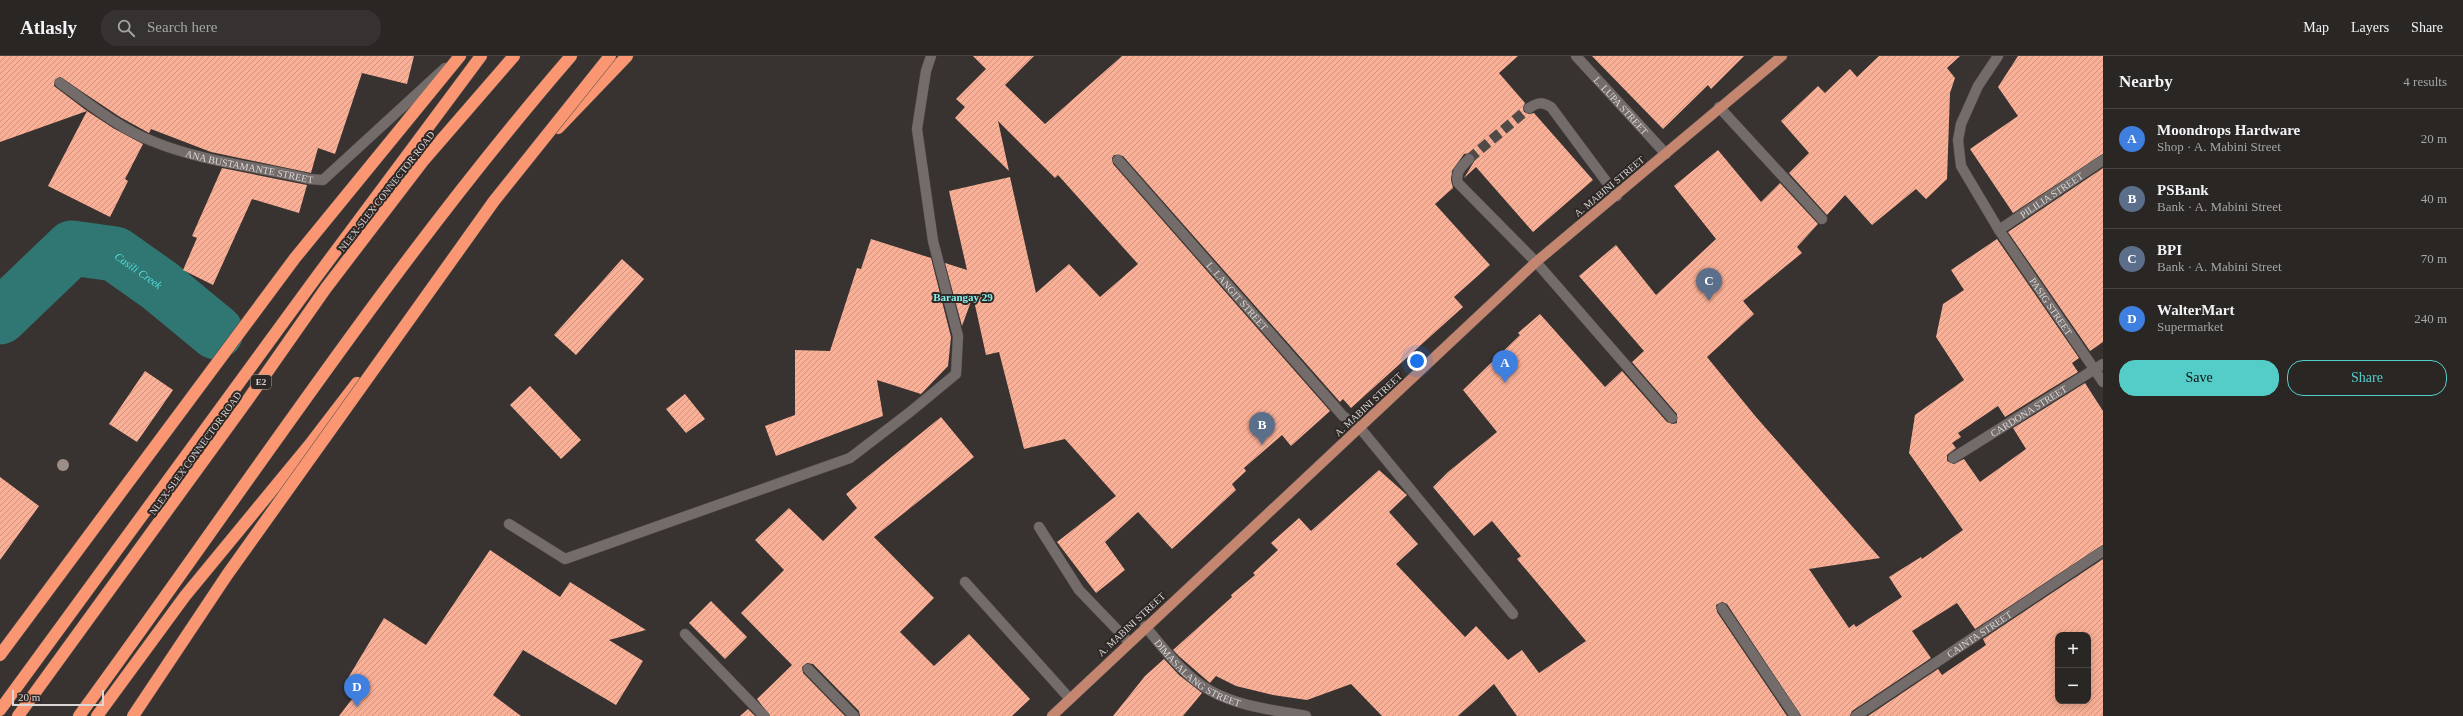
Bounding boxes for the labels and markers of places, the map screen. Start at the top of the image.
pin: C [1696,268,1722,301]
pin: A [1492,350,1518,383]
pin: B [1249,412,1275,445]
pin: D [344,674,370,707]

